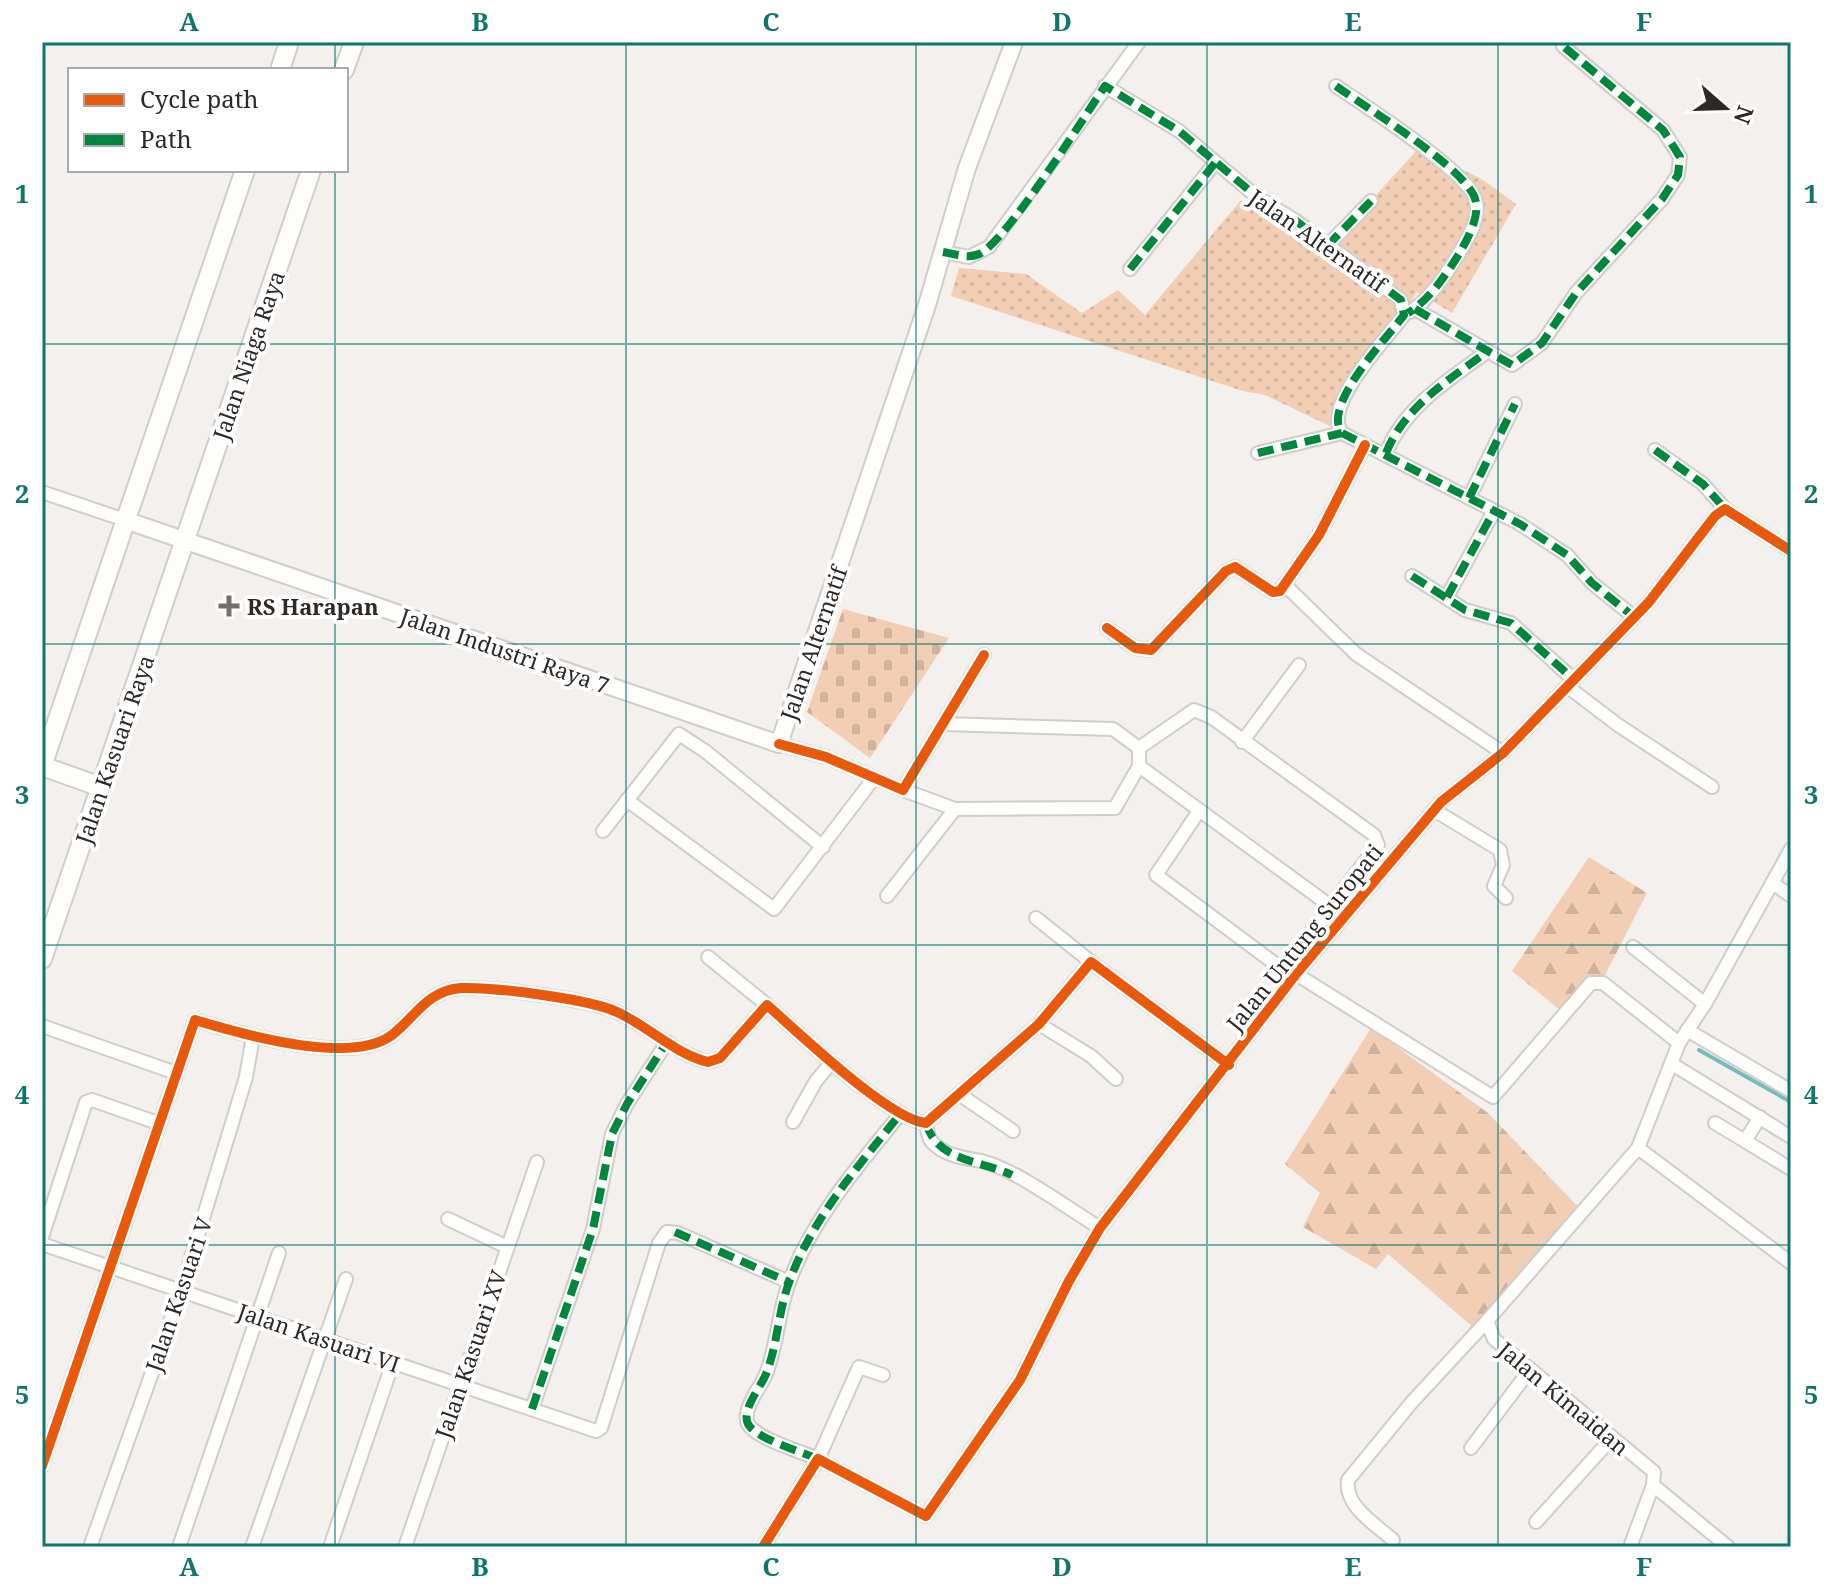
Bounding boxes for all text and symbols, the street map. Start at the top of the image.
text: A [179,3,199,39]
text: B [471,3,489,39]
text: C [762,3,780,39]
text: D [1052,3,1072,39]
text: E [1345,3,1362,39]
text: F [1636,3,1652,39]
legend [68,68,348,172]
north arrow [1685,68,1765,148]
text: Cycle path [140,82,259,115]
text: N [1728,102,1762,128]
text: Path [140,122,192,155]
text: 1 [15,175,29,211]
text: 1 [1804,175,1818,211]
street label: Jalan Alternatif [1243,181,1394,300]
street label: Jalan Niaga Raya [205,267,291,444]
text: 2 [15,475,29,511]
text: 2 [1804,475,1818,511]
street label: Jalan Alternatif [772,560,854,725]
place label: RS Harapan [247,591,379,621]
marker: RS Harapan [218,595,240,617]
street label: Jalan Industri Raya 7 [396,600,613,700]
street label: Jalan Kasuari Raya [67,651,160,848]
text: 3 [15,776,29,812]
text: 3 [1804,776,1818,812]
street label: Jalan Untung Suropati [1219,837,1389,1038]
text: 4 [15,1076,30,1112]
text: 4 [1804,1076,1819,1112]
street label: Jalan Kasuari V [137,1213,219,1376]
street label: Jalan Kasuari XV [427,1266,513,1443]
street label: Jalan Kasuari VI [233,1295,404,1379]
street label: Jalan Kimaidan [1492,1334,1636,1462]
text: 5 [15,1376,29,1412]
text: 5 [1804,1376,1818,1412]
text: A [179,1548,199,1584]
text: B [471,1548,489,1584]
text: C [762,1548,780,1584]
text: D [1052,1548,1072,1584]
text: E [1345,1548,1362,1584]
text: F [1636,1548,1652,1584]

